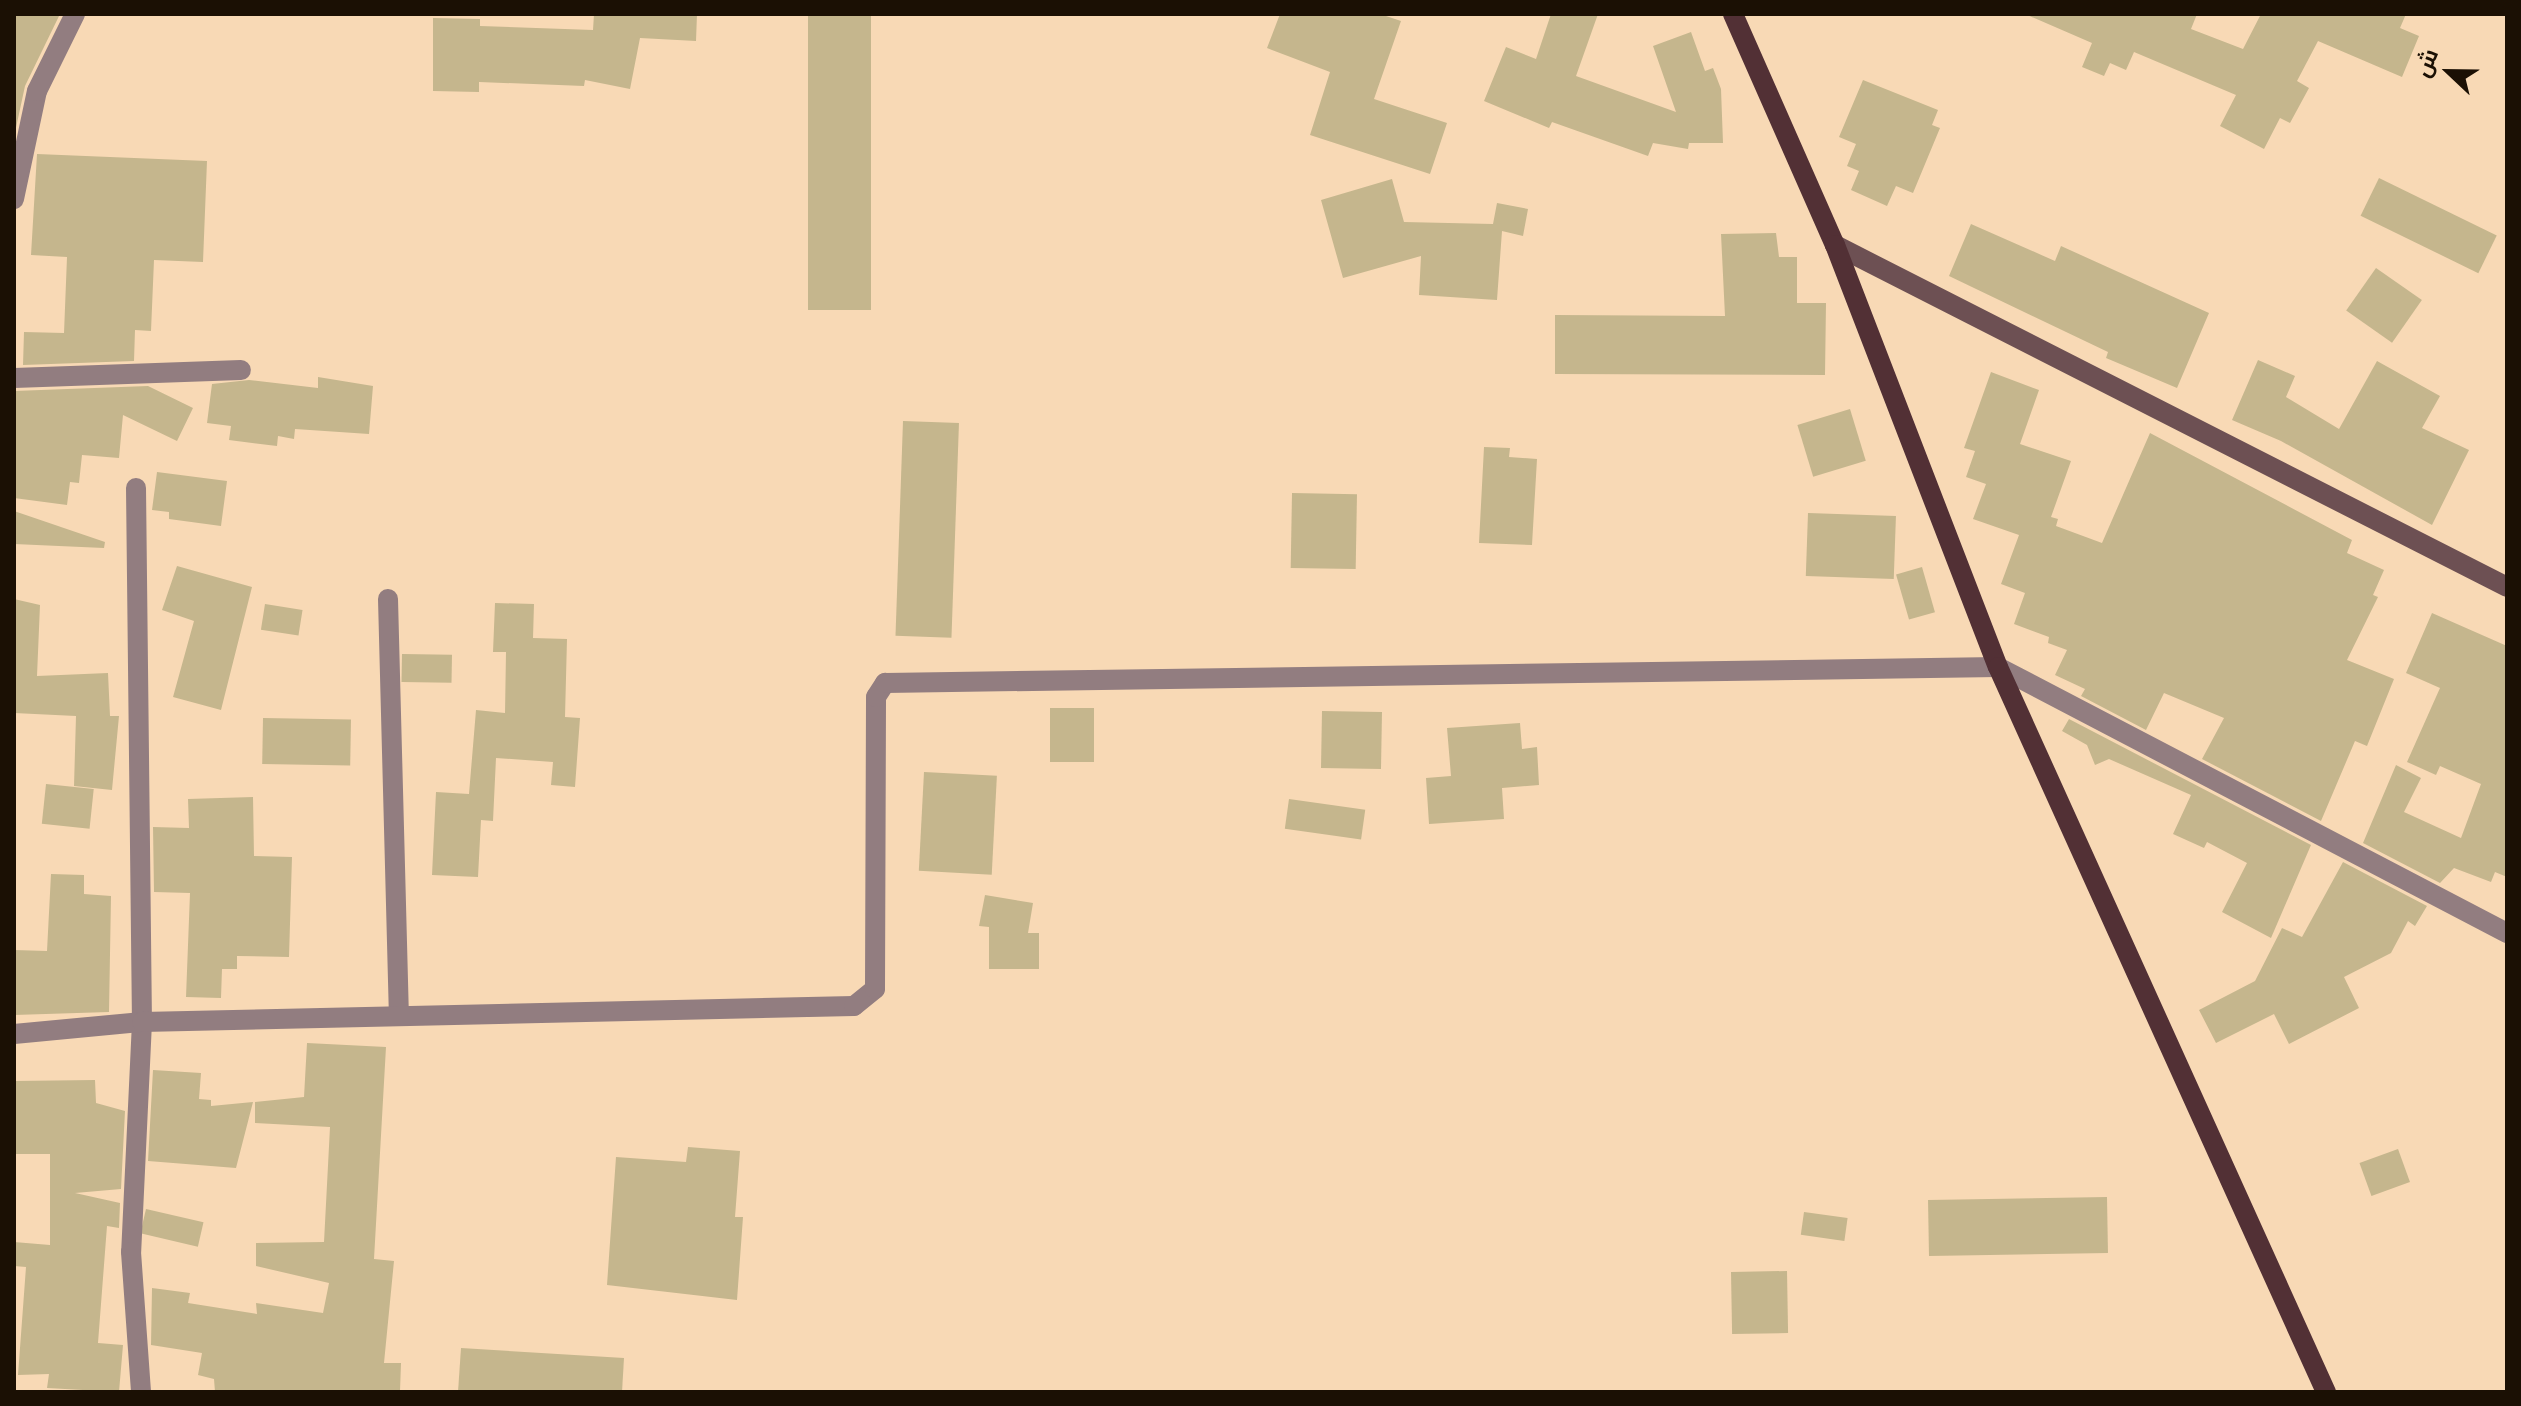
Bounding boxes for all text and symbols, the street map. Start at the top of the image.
north arrow [2409,32,2489,112]
text: ش [2409,45,2443,81]

